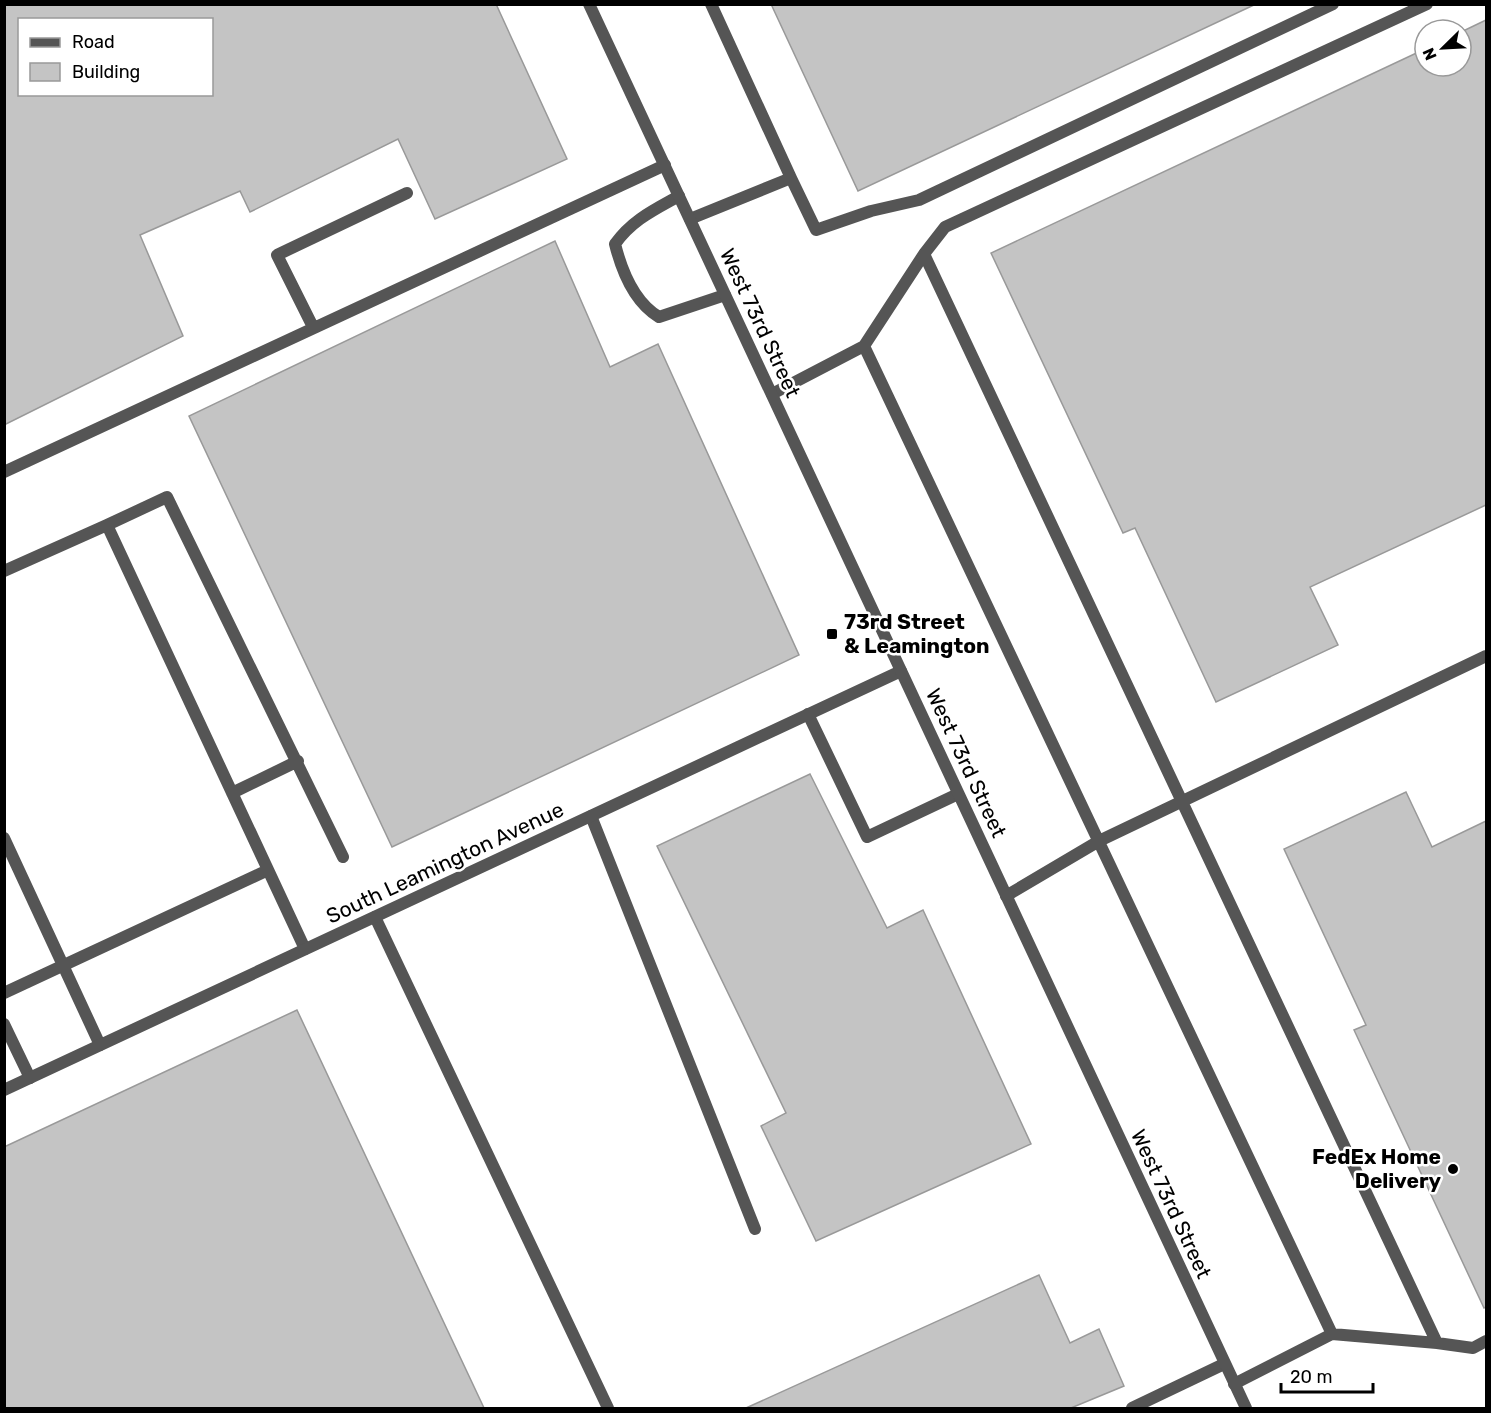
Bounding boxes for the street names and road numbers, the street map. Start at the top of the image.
street label: West 73rd Street [715,244,806,401]
street label: West 73rd Street [921,684,1012,841]
street label: South Leamington Avenue [322,796,567,929]
street label: West 73rd Street [1126,1125,1217,1282]

